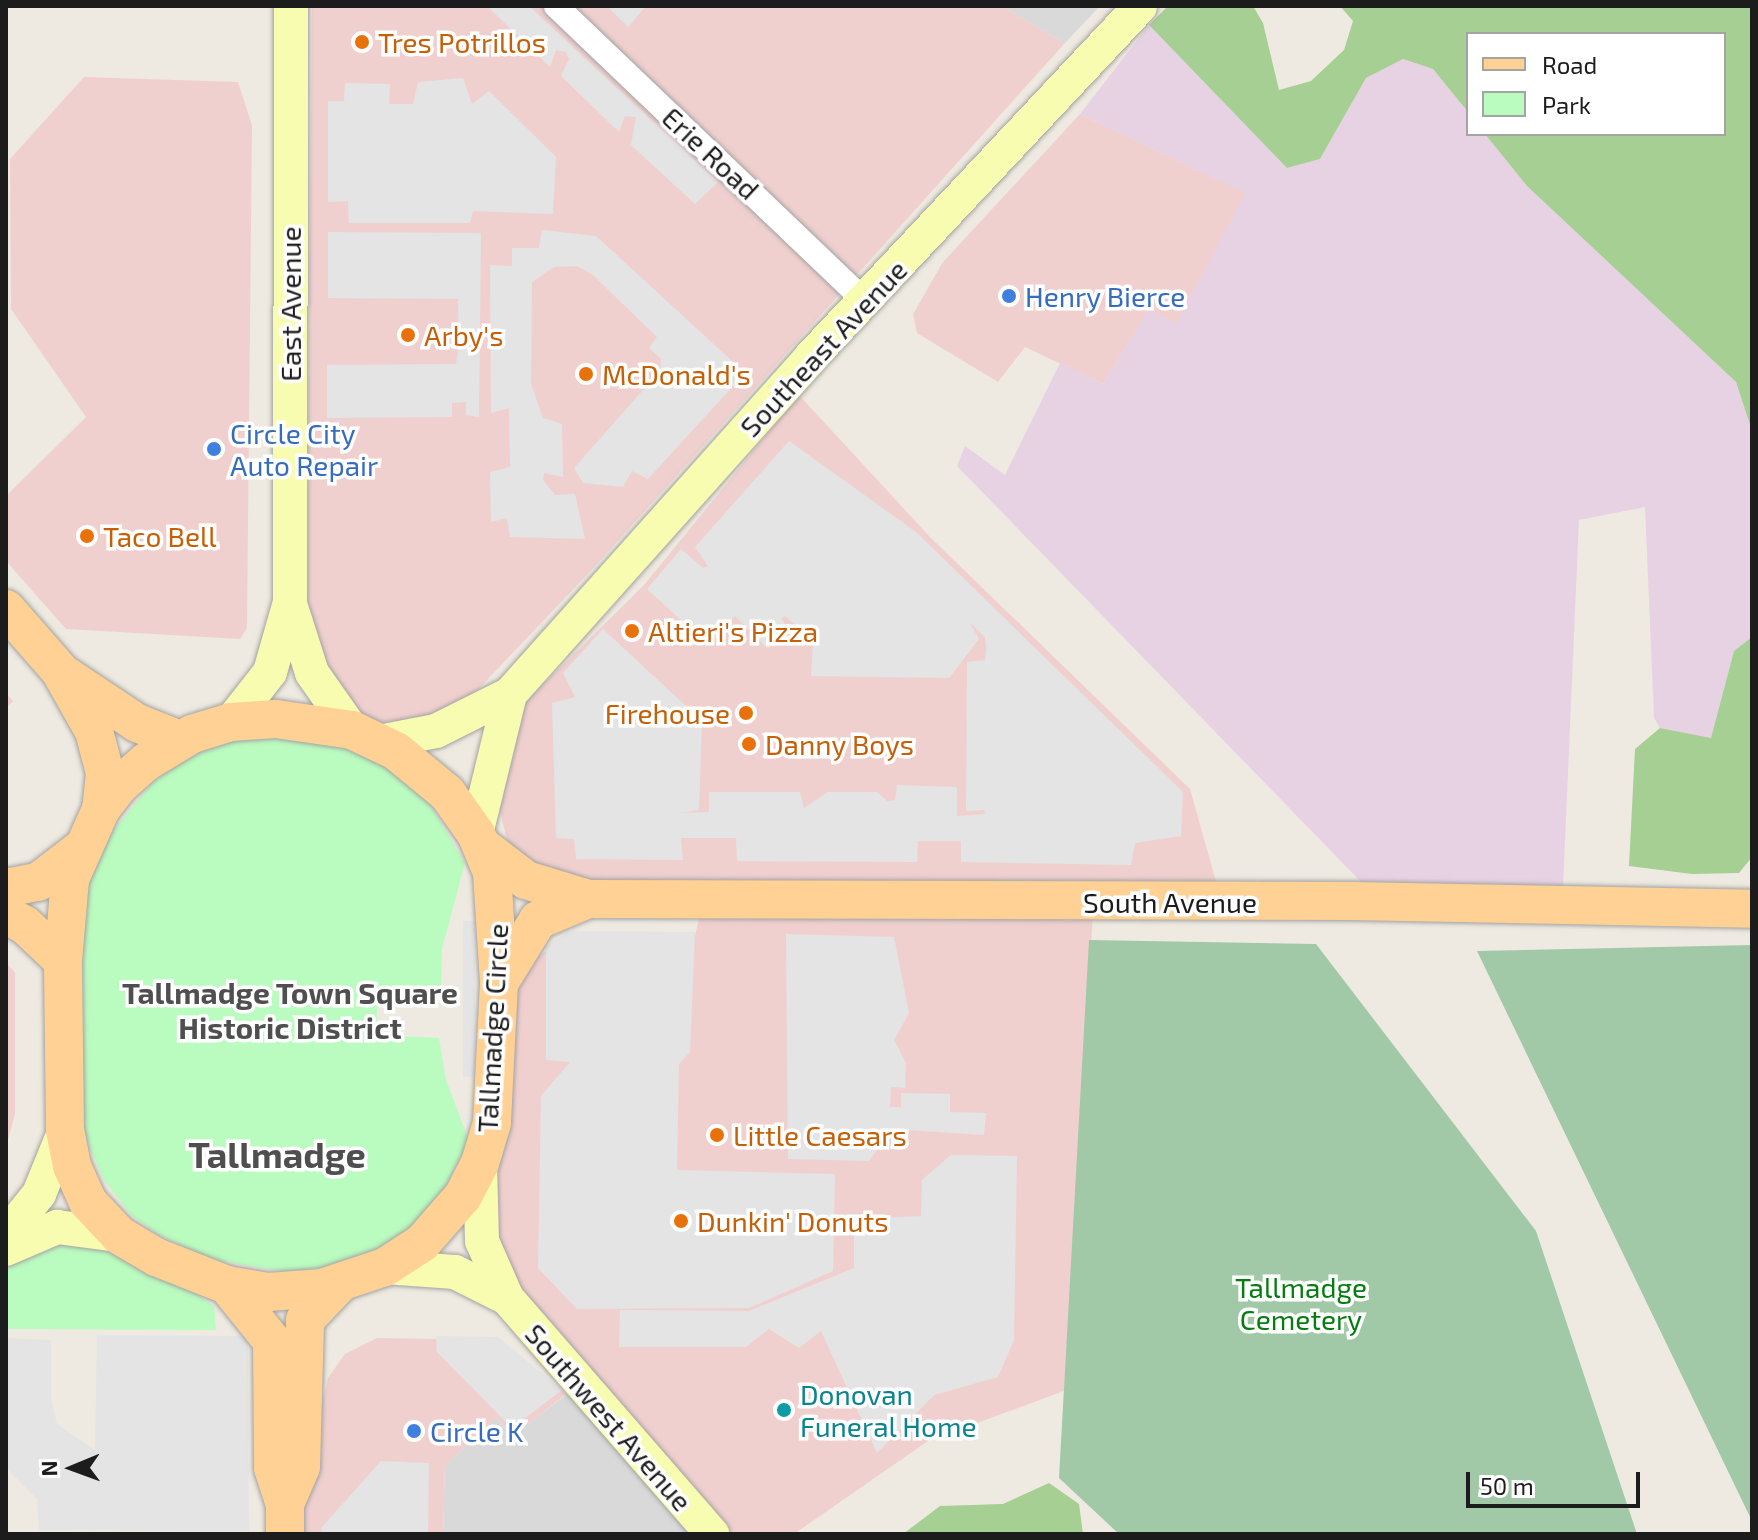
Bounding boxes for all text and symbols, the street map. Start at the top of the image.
place label: Tres Potrillos [378,25,546,59]
legend [1466,32,1726,136]
marker: Tres Potrillos [353,33,371,51]
text: Road [1542,50,1597,79]
text: Park [1542,90,1591,119]
street label: Erie Road [656,100,766,206]
street label: East Avenue [273,226,307,382]
street label: Southeast Avenue [732,252,914,444]
place label: Henry Bierce [1025,279,1186,313]
marker: Henry Bierce [1000,287,1018,305]
place label: Arby's [424,318,503,352]
marker: Arby's [399,326,417,344]
place label: McDonald's [602,357,751,391]
marker: McDonald's [577,365,595,383]
place label: Circle City Auto Repair [230,416,378,482]
marker: Circle City Auto Repair [205,440,223,458]
place label: Taco Bell [103,519,217,553]
marker: Taco Bell [78,527,96,545]
place label: Altieri's Pizza [648,614,818,648]
marker: Altieri's Pizza [623,622,641,640]
place label: Firehouse [605,696,730,730]
marker: Firehouse [737,704,755,722]
place label: Danny Boys [765,727,915,761]
marker: Danny Boys [740,735,758,753]
street label: South Avenue [1083,885,1257,919]
street label: Tallmadge Circle [470,923,514,1133]
district label: Tallmadge Town Square Historic District [122,974,458,1044]
place label: Little Caesars [733,1118,907,1152]
marker: Little Caesars [708,1126,726,1144]
district label: Tallmadge [188,1132,366,1176]
place label: Dunkin' Donuts [697,1204,889,1238]
marker: Dunkin' Donuts [672,1212,690,1230]
park label: Tallmadge Cemetery [1235,1270,1367,1336]
street label: Southwest Avenue [518,1316,700,1518]
place label: Donovan Funeral Home [800,1377,977,1443]
marker: Donovan Funeral Home [775,1401,793,1419]
place label: Circle K [430,1414,524,1448]
marker: Circle K [405,1422,423,1440]
north arrow [32,1428,112,1508]
scale bar [1470,1456,1644,1506]
text: N [35,1460,61,1477]
text: 50 m [1480,1471,1534,1500]

